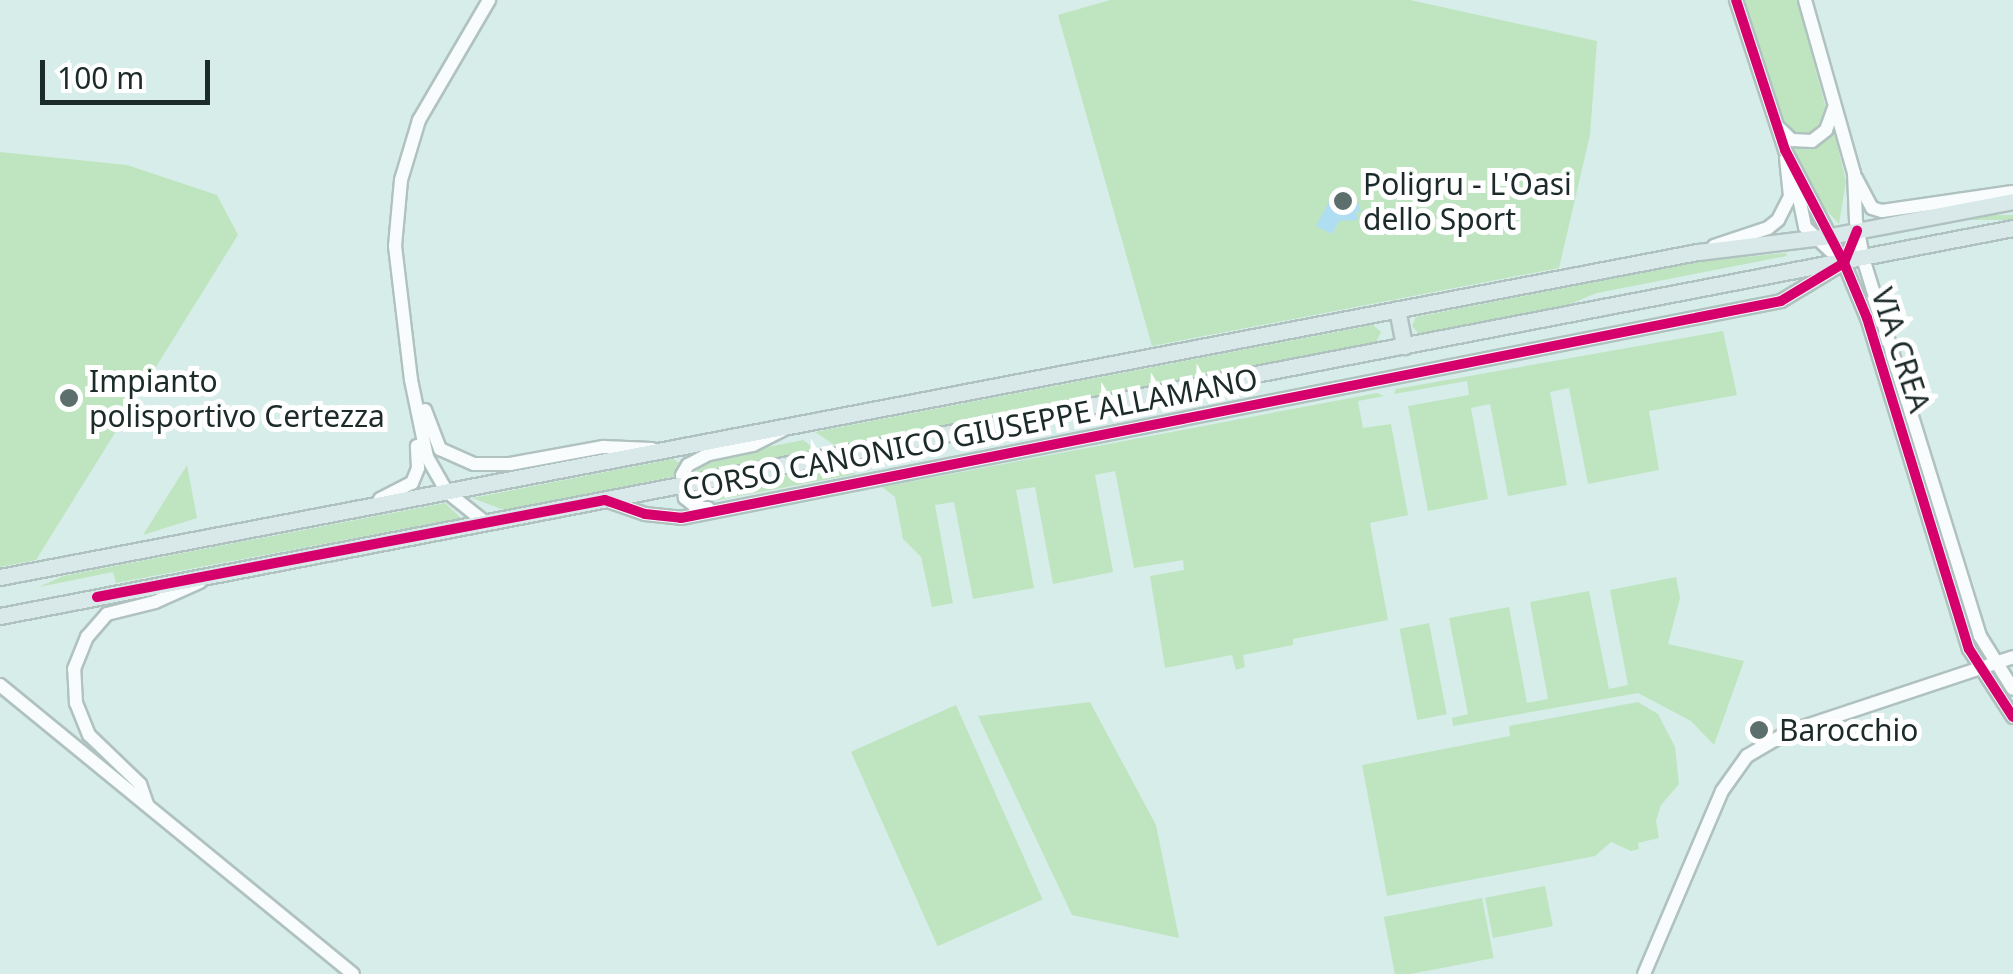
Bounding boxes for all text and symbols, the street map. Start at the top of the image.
scale bar [45,40,215,102]
text: 100 m [57,57,144,98]
place label: Poligru - L'Oasi dello Sport [1363,166,1572,236]
marker: Poligru - L'Oasi dello Sport [1332,190,1354,212]
street label: VIA CREA [1864,283,1938,417]
street label: CORSO CANONICO GIUSEPPE ALLAMANO [679,360,1261,508]
place label: Impianto polisportivo Certezza [89,363,385,434]
marker: Impianto polisportivo Certezza [58,387,80,409]
place label: Barocchio [1779,712,1918,748]
marker: Barocchio [1748,719,1770,741]

